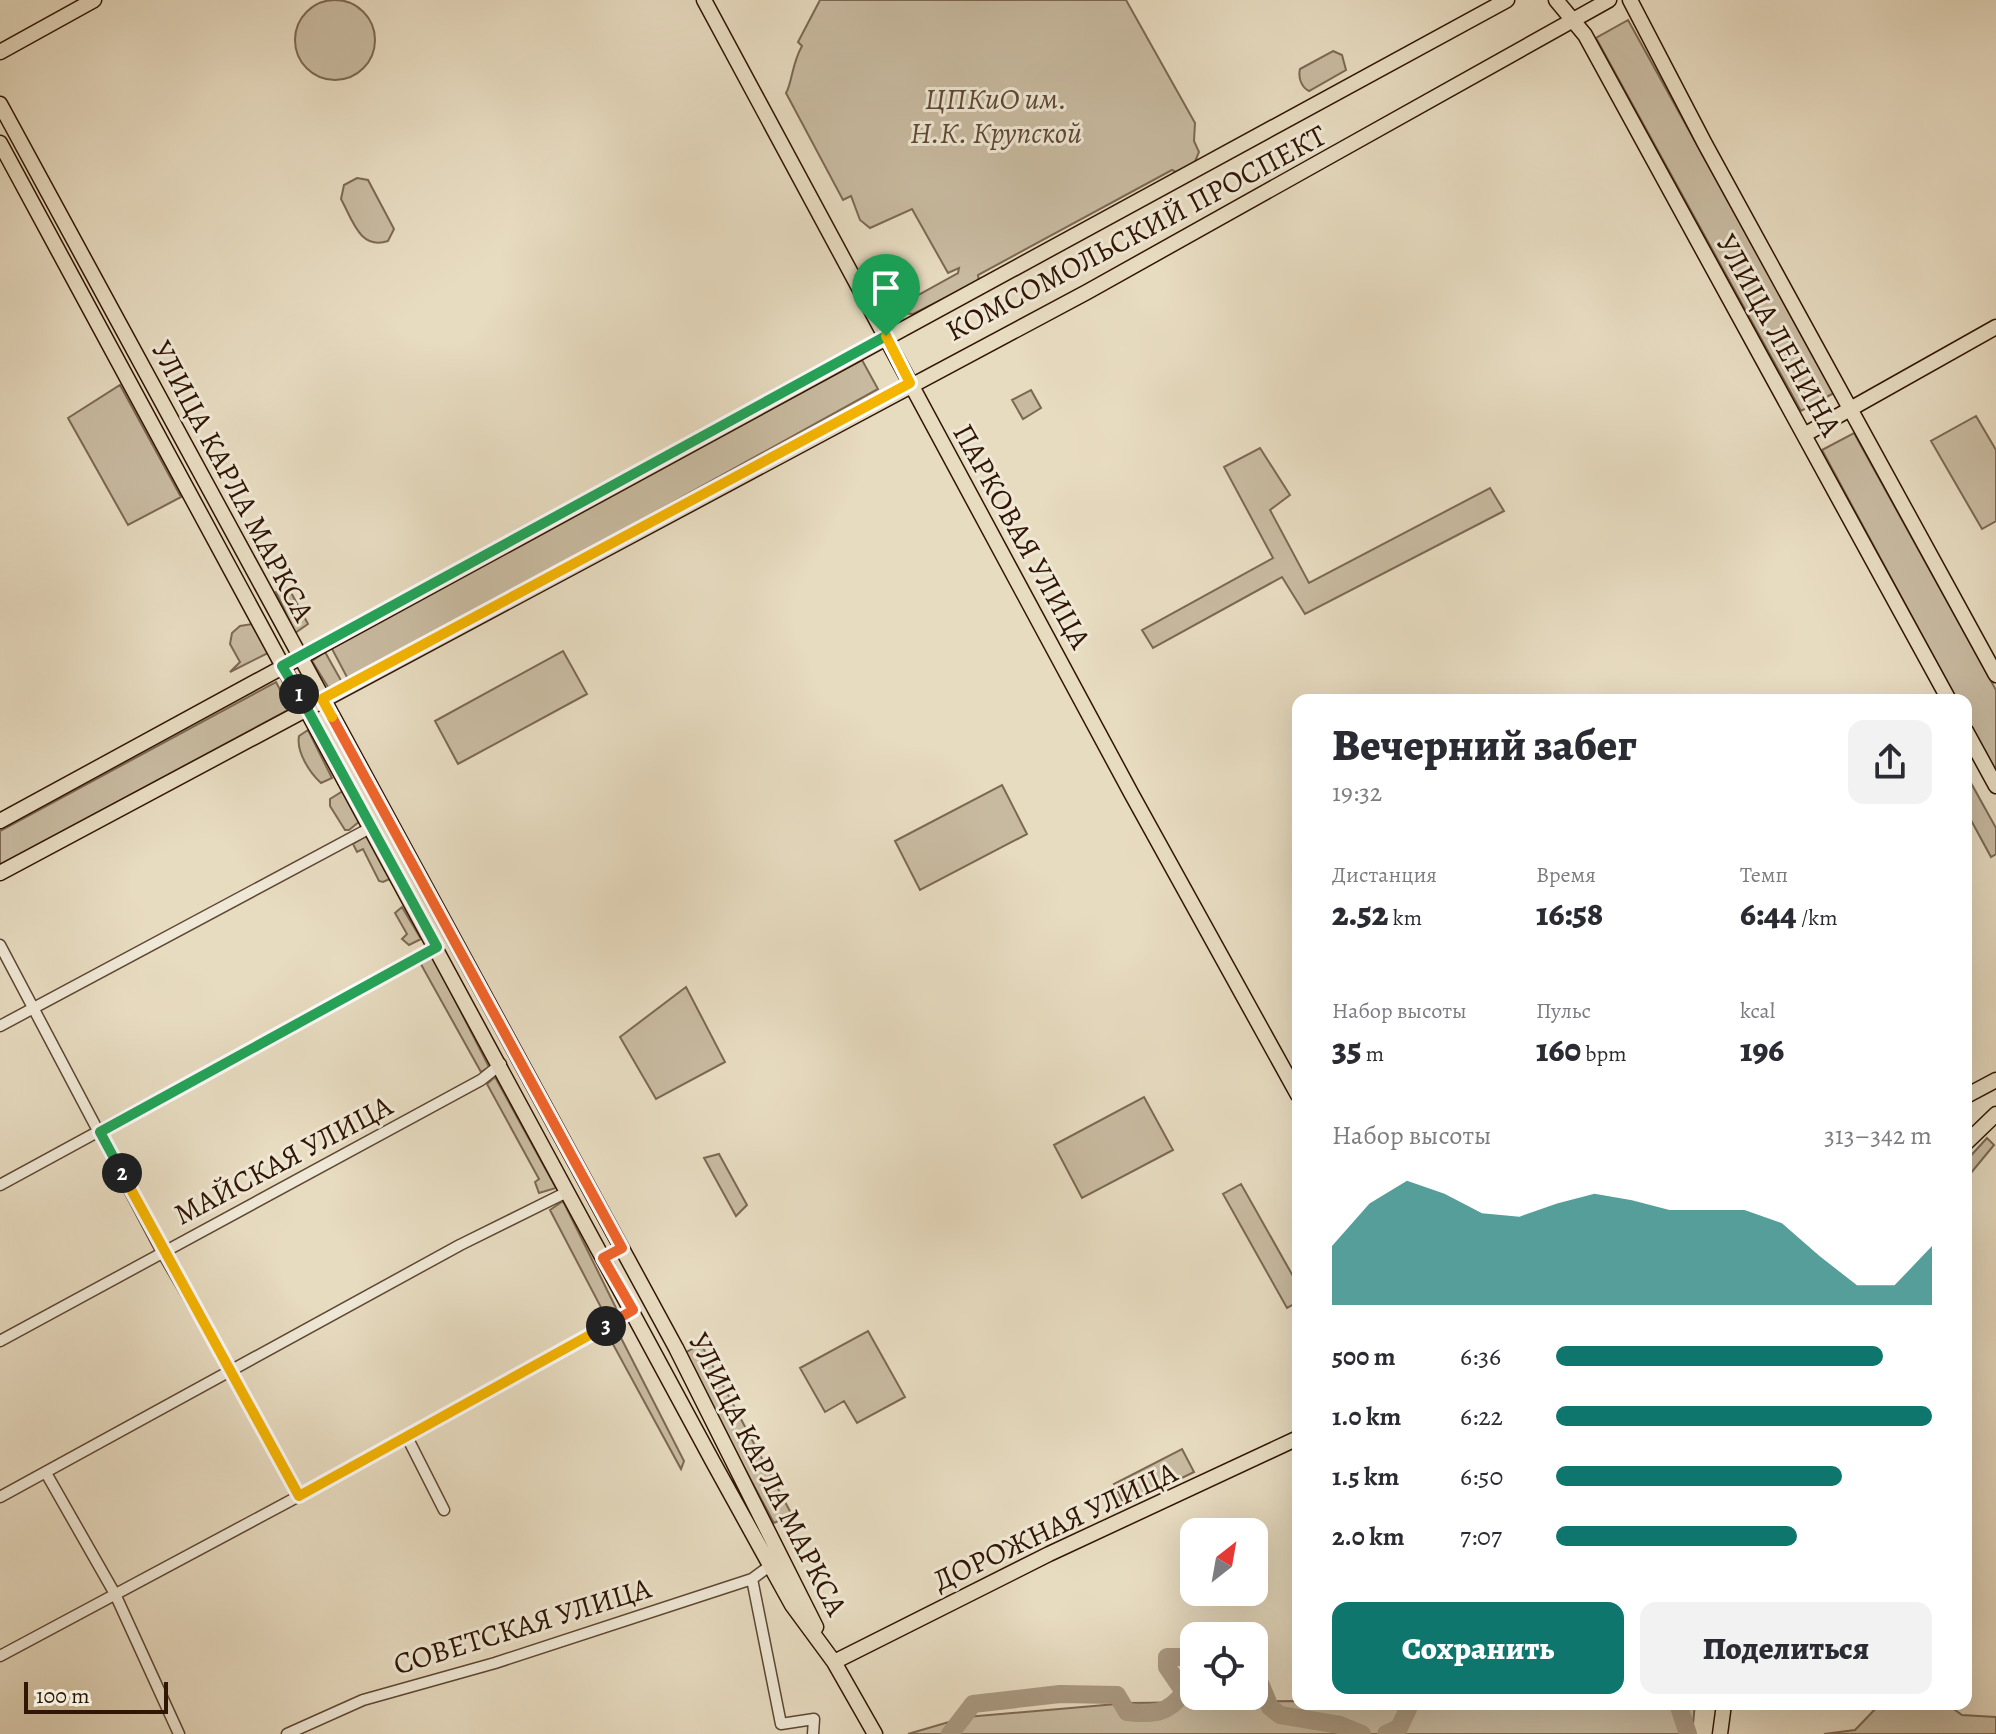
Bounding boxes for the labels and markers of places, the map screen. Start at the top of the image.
pin [852,254,920,336]
pin: 1 [279,674,319,714]
pin: 2 [102,1153,142,1193]
pin: 3 [586,1306,626,1346]

